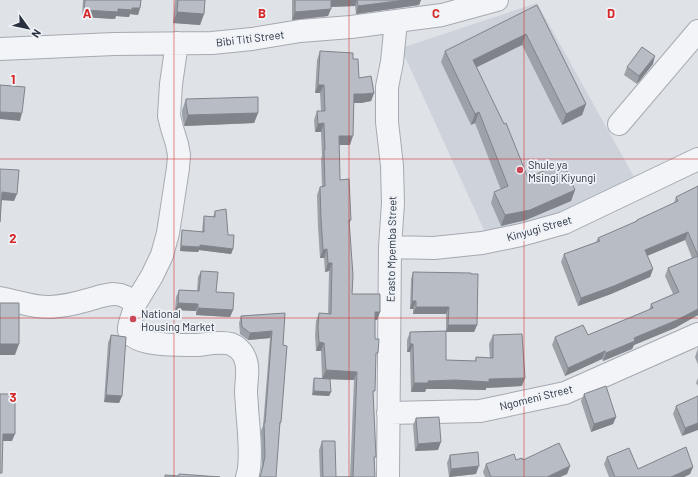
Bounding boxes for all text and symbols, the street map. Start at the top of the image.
text: A [83,5,92,21]
text: B [258,5,266,21]
text: C [432,5,440,21]
text: D [607,5,615,21]
north arrow [8,8,48,48]
text: N [29,27,44,40]
street label: Bibi Titi Street [215,27,285,49]
text: 1 [11,71,15,87]
place label: Shule ya Msingi Kiyungi [528,158,596,184]
marker: Shule ya Msingi Kiyungi [515,165,525,175]
street label: Erasto Mpemba Street [384,196,398,302]
street label: Kinyugi Street [505,212,573,244]
text: 2 [9,230,17,246]
place label: National Housing Market [141,307,215,333]
marker: National Housing Market [128,314,138,324]
street label: Ngomeni Street [498,382,574,412]
text: 3 [9,389,17,405]

